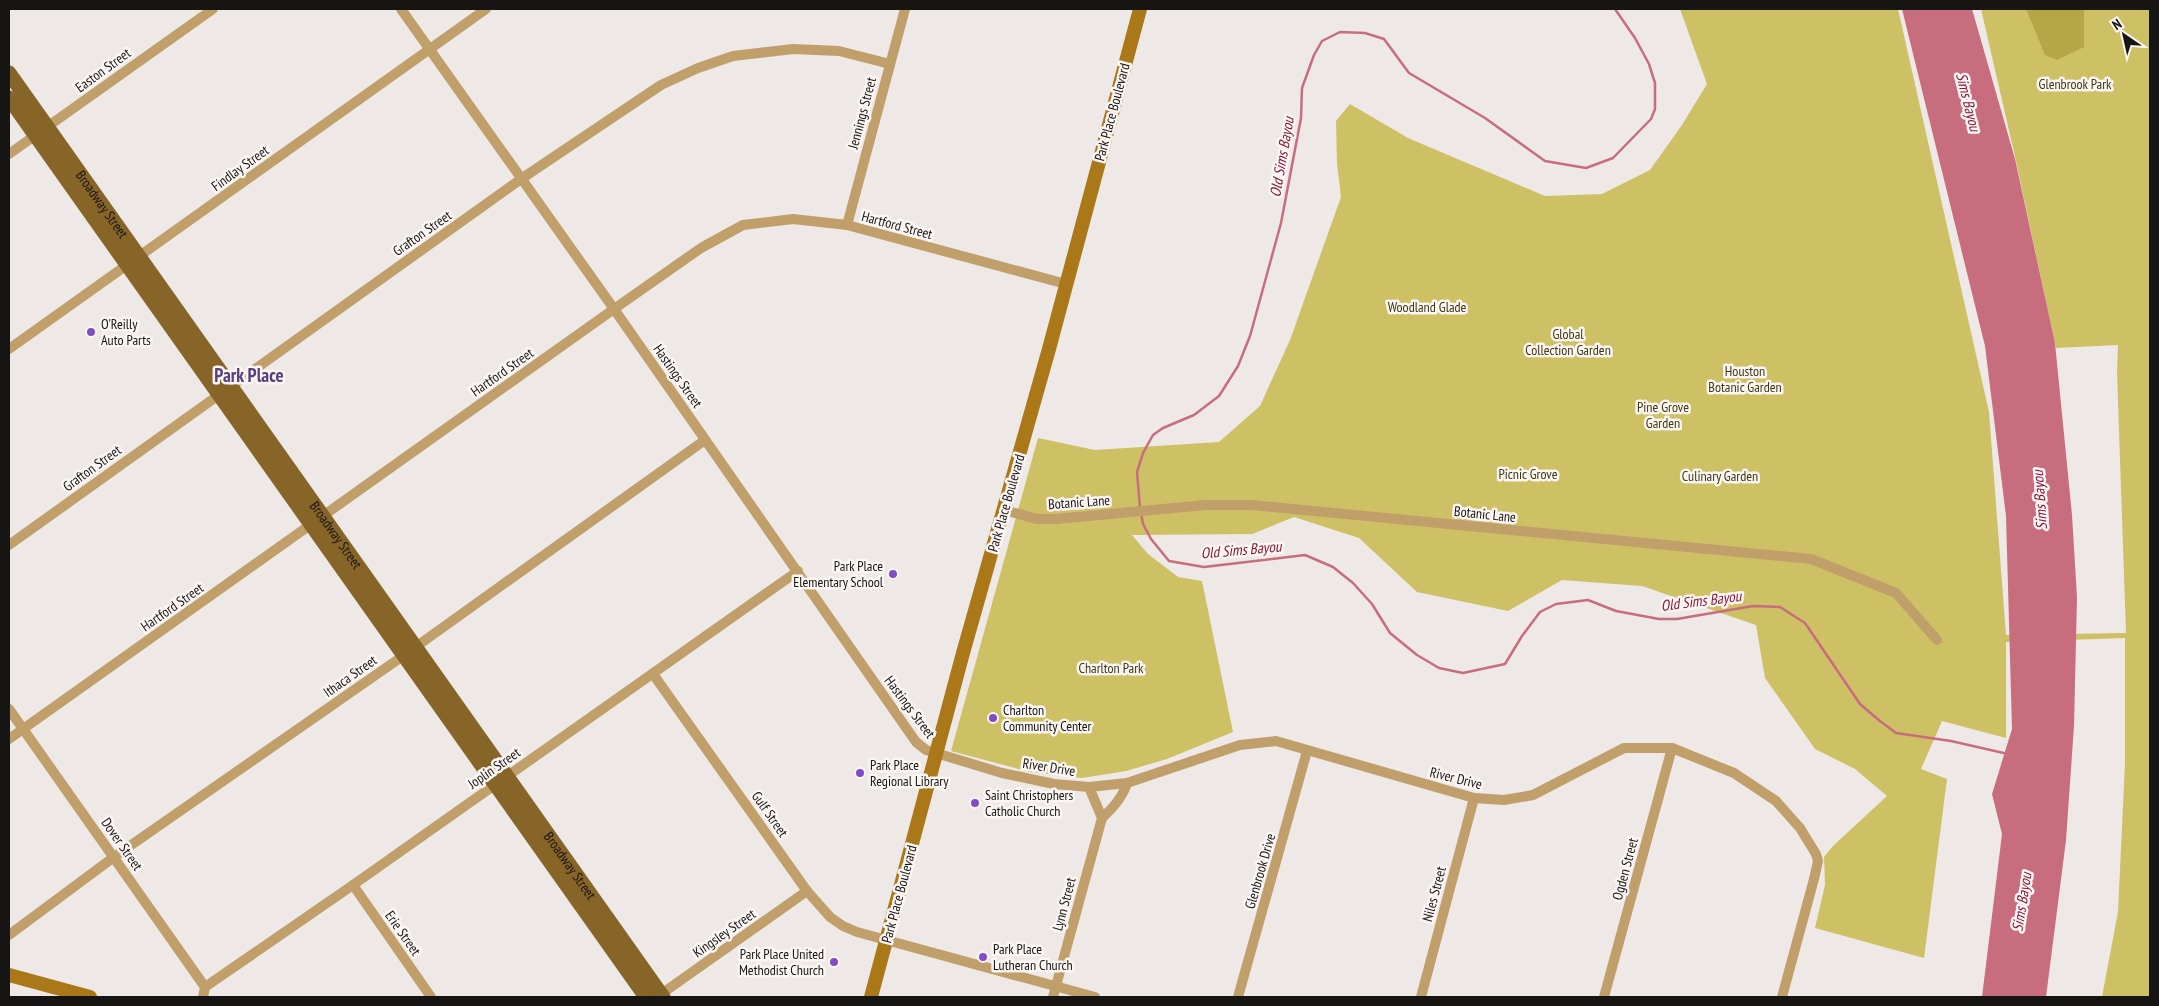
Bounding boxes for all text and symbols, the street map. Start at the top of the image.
north arrow [2099,10,2149,60]
text: N [2109,15,2125,34]
street label: Easton Street [72,44,134,96]
street label: Park Place Boulevard [1090,61,1134,163]
water label: Sims Bayou [1952,71,1985,134]
street label: Jennings Street [844,75,880,152]
park label: Glenbrook Park [2039,75,2112,93]
water label: Old Sims Bayou [1265,114,1298,198]
street label: Findlay Street [208,141,272,195]
street label: Broadway Street [72,167,132,242]
street label: Grafton Street [389,206,455,260]
street label: Hartford Street [860,207,934,243]
park label: Woodland Glade [1388,298,1467,316]
place label: O'Reilly Auto Parts [101,315,151,349]
park label: Global Collection Garden [1525,325,1611,359]
marker: O'Reilly Auto Parts [85,326,97,338]
street label: Hastings Street [650,341,707,411]
street label: Hartford Street [467,344,537,400]
park label: Houston Botanic Garden [1708,362,1782,396]
district label: Park Place [214,363,284,387]
park label: Pine Grove Garden [1637,398,1689,432]
street label: Grafton Street [59,441,125,495]
street label: Park Place Boulevard [983,452,1029,554]
park label: Picnic Grove [1498,465,1558,483]
park label: Culinary Garden [1682,467,1758,485]
water label: Sims Bayou [2028,468,2051,530]
street label: Botanic Lane [1047,491,1111,513]
street label: Broadway Street [306,498,366,573]
street label: Botanic Lane [1453,502,1517,526]
water label: Old Sims Bayou [1200,536,1284,562]
place label: Park Place Elementary School [793,557,884,591]
marker: Park Place Elementary School [887,568,899,580]
street label: Hartford Street [137,579,207,635]
water label: Old Sims Bayou [1660,586,1744,615]
street label: Ithaca Street [320,651,380,701]
park label: Charlton Park [1079,659,1144,677]
street label: Hastings Street [881,672,939,742]
place label: Charlton Community Center [1003,701,1092,735]
marker: Charlton Community Center [987,712,999,724]
street label: Joplin Street [463,743,524,793]
street label: River Drive [1021,754,1077,780]
place label: Park Place Regional Library [870,756,949,790]
street label: River Drive [1428,763,1484,793]
marker: Park Place Regional Library [854,767,866,779]
place label: Saint Christophers Catholic Church [985,786,1073,820]
street label: Gulf Street [748,788,792,840]
marker: Saint Christophers Catholic Church [969,797,981,809]
street label: Dover Street [97,814,147,874]
street label: Broadway Street [540,828,600,903]
street label: Glenbrook Drive [1241,831,1279,911]
street label: Ogden Street [1608,836,1642,902]
street label: Park Place Boulevard [877,843,921,945]
street label: Niles Street [1418,864,1450,924]
water label: Sims Bayou [2007,870,2036,933]
street label: Lynn Street [1048,875,1080,933]
street label: Kingsley Street [689,905,759,961]
street label: Erie Street [381,907,425,959]
place label: Park Place Lutheran Church [993,940,1073,974]
place label: Park Place United Methodist Church [739,945,824,979]
marker: Park Place Lutheran Church [977,951,989,963]
marker: Park Place United Methodist Church [828,956,840,968]

